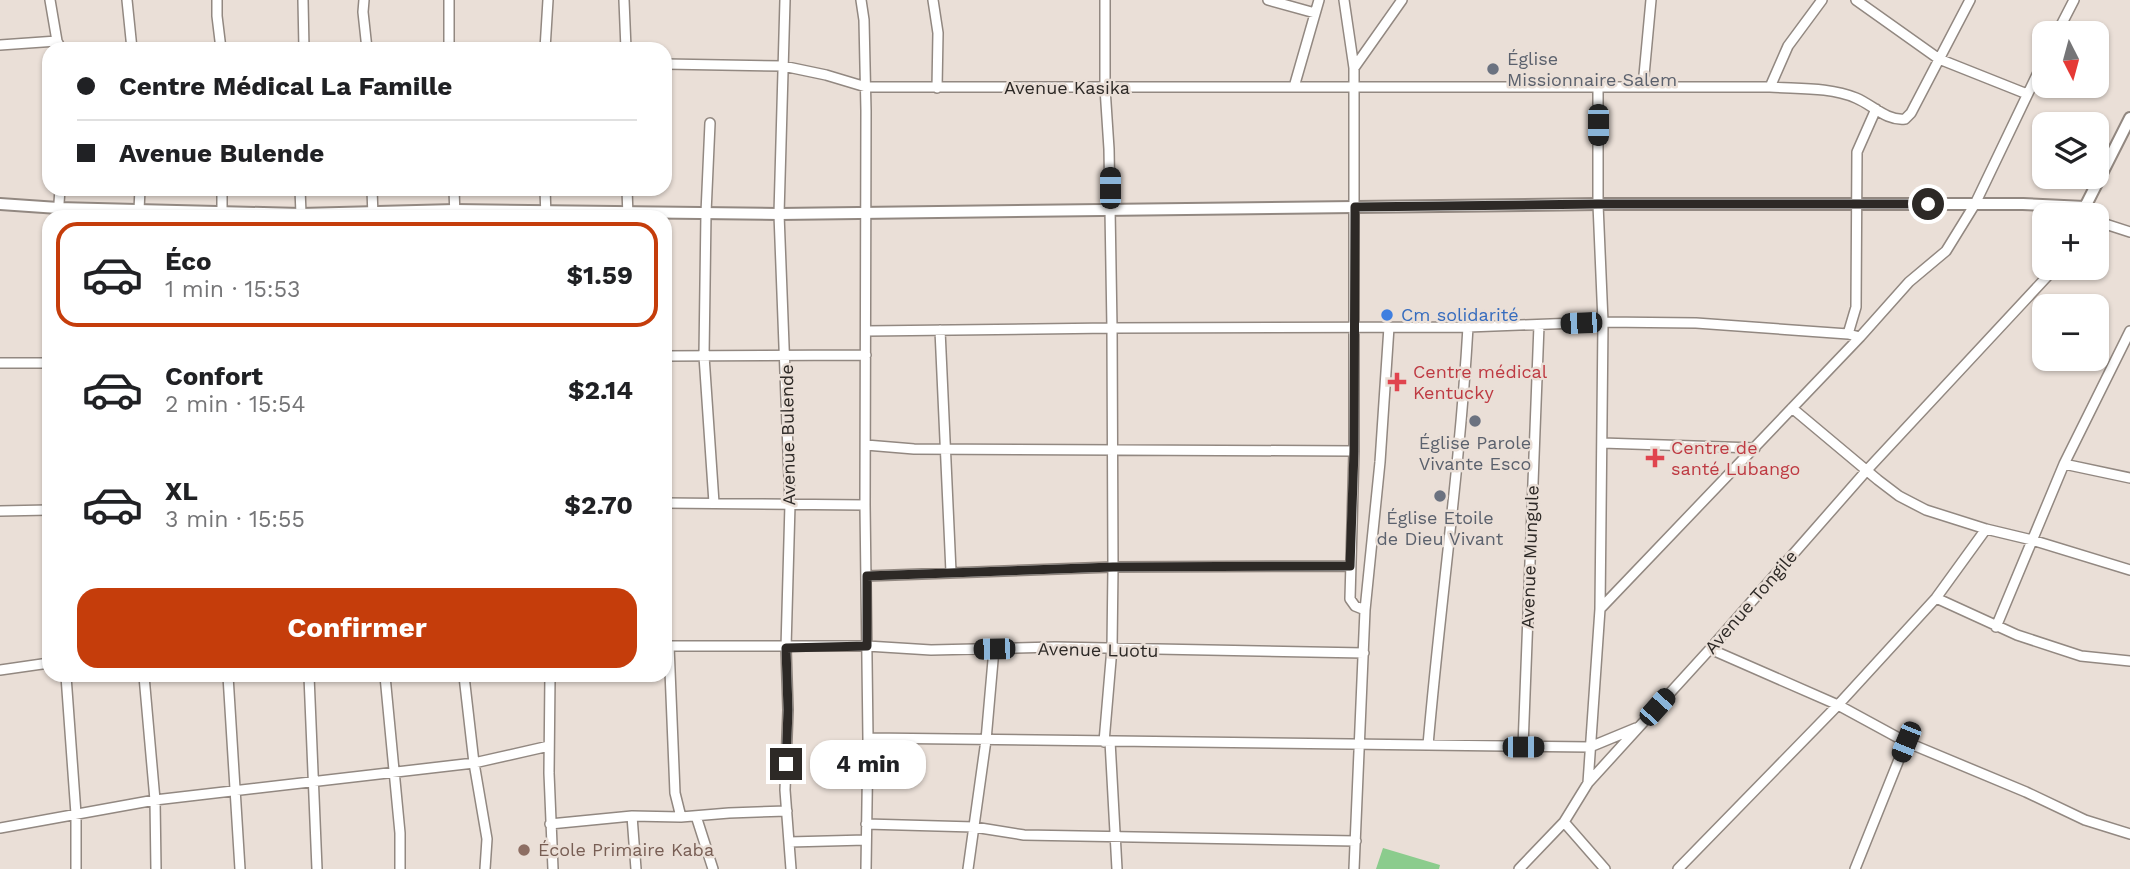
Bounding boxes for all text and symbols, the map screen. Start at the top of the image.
north arrow [2032,21,2109,98]
map controls [2032,21,2109,371]
place label: Église Missionnaire Salem [1507,48,1677,90]
marker: Église Missionnaire Salem [1485,61,1501,77]
text: Centre Médical La Famille [119,71,452,101]
street label: Avenue Kasika [1004,77,1130,98]
car [1588,104,1609,146]
button: layers [2032,112,2109,189]
text: Avenue Bulende [119,138,324,168]
car [1100,167,1121,209]
route start [1912,188,1944,220]
button: + [2032,203,2109,280]
icon: car [81,243,144,306]
text: Éco [165,246,212,276]
text: $1.59 [566,260,633,290]
text: 1 min · 15:53 [165,276,300,303]
button: − [2032,294,2109,371]
place label: Cm solidarité [1401,304,1519,325]
marker: Cm solidarité [1379,307,1395,323]
car [1560,312,1603,334]
icon: car [81,358,144,421]
text: Confort [165,361,263,391]
place label: Centre médical Kentucky [1413,361,1548,403]
street label: Avenue Bulende [776,364,799,506]
marker: Centre médical Kentucky [1387,372,1407,392]
text: $2.14 [568,375,633,405]
text: 2 min · 15:54 [165,391,306,418]
marker: Église Parole Vivante Esco [1467,413,1483,429]
place label: Église Parole Vivante Esco [1419,432,1531,474]
place label: Centre de santé Lubango [1671,437,1800,479]
marker: Centre de santé Lubango [1645,448,1665,468]
icon: car [81,473,144,536]
text: XL [165,476,198,506]
street label: Avenue Mungule [1516,485,1543,629]
marker: Église Etoile de Dieu Vivant [1432,488,1448,504]
text: $2.70 [564,490,633,520]
text: 3 min · 15:55 [165,506,305,533]
place label: Église Etoile de Dieu Vivant [1377,507,1504,549]
street label: Avenue Tongile [1700,546,1801,658]
button: Confirmer [77,588,637,668]
car [973,638,1016,660]
street label: Avenue Luotu [1037,638,1159,661]
car [1636,684,1679,730]
car [1889,719,1924,765]
car [1503,737,1545,758]
callout: 4 min [810,740,926,788]
route end [770,748,802,780]
text: 4 min [836,751,900,778]
place label: École Primaire Kaba [538,839,714,860]
marker: École Primaire Kaba [516,842,532,858]

